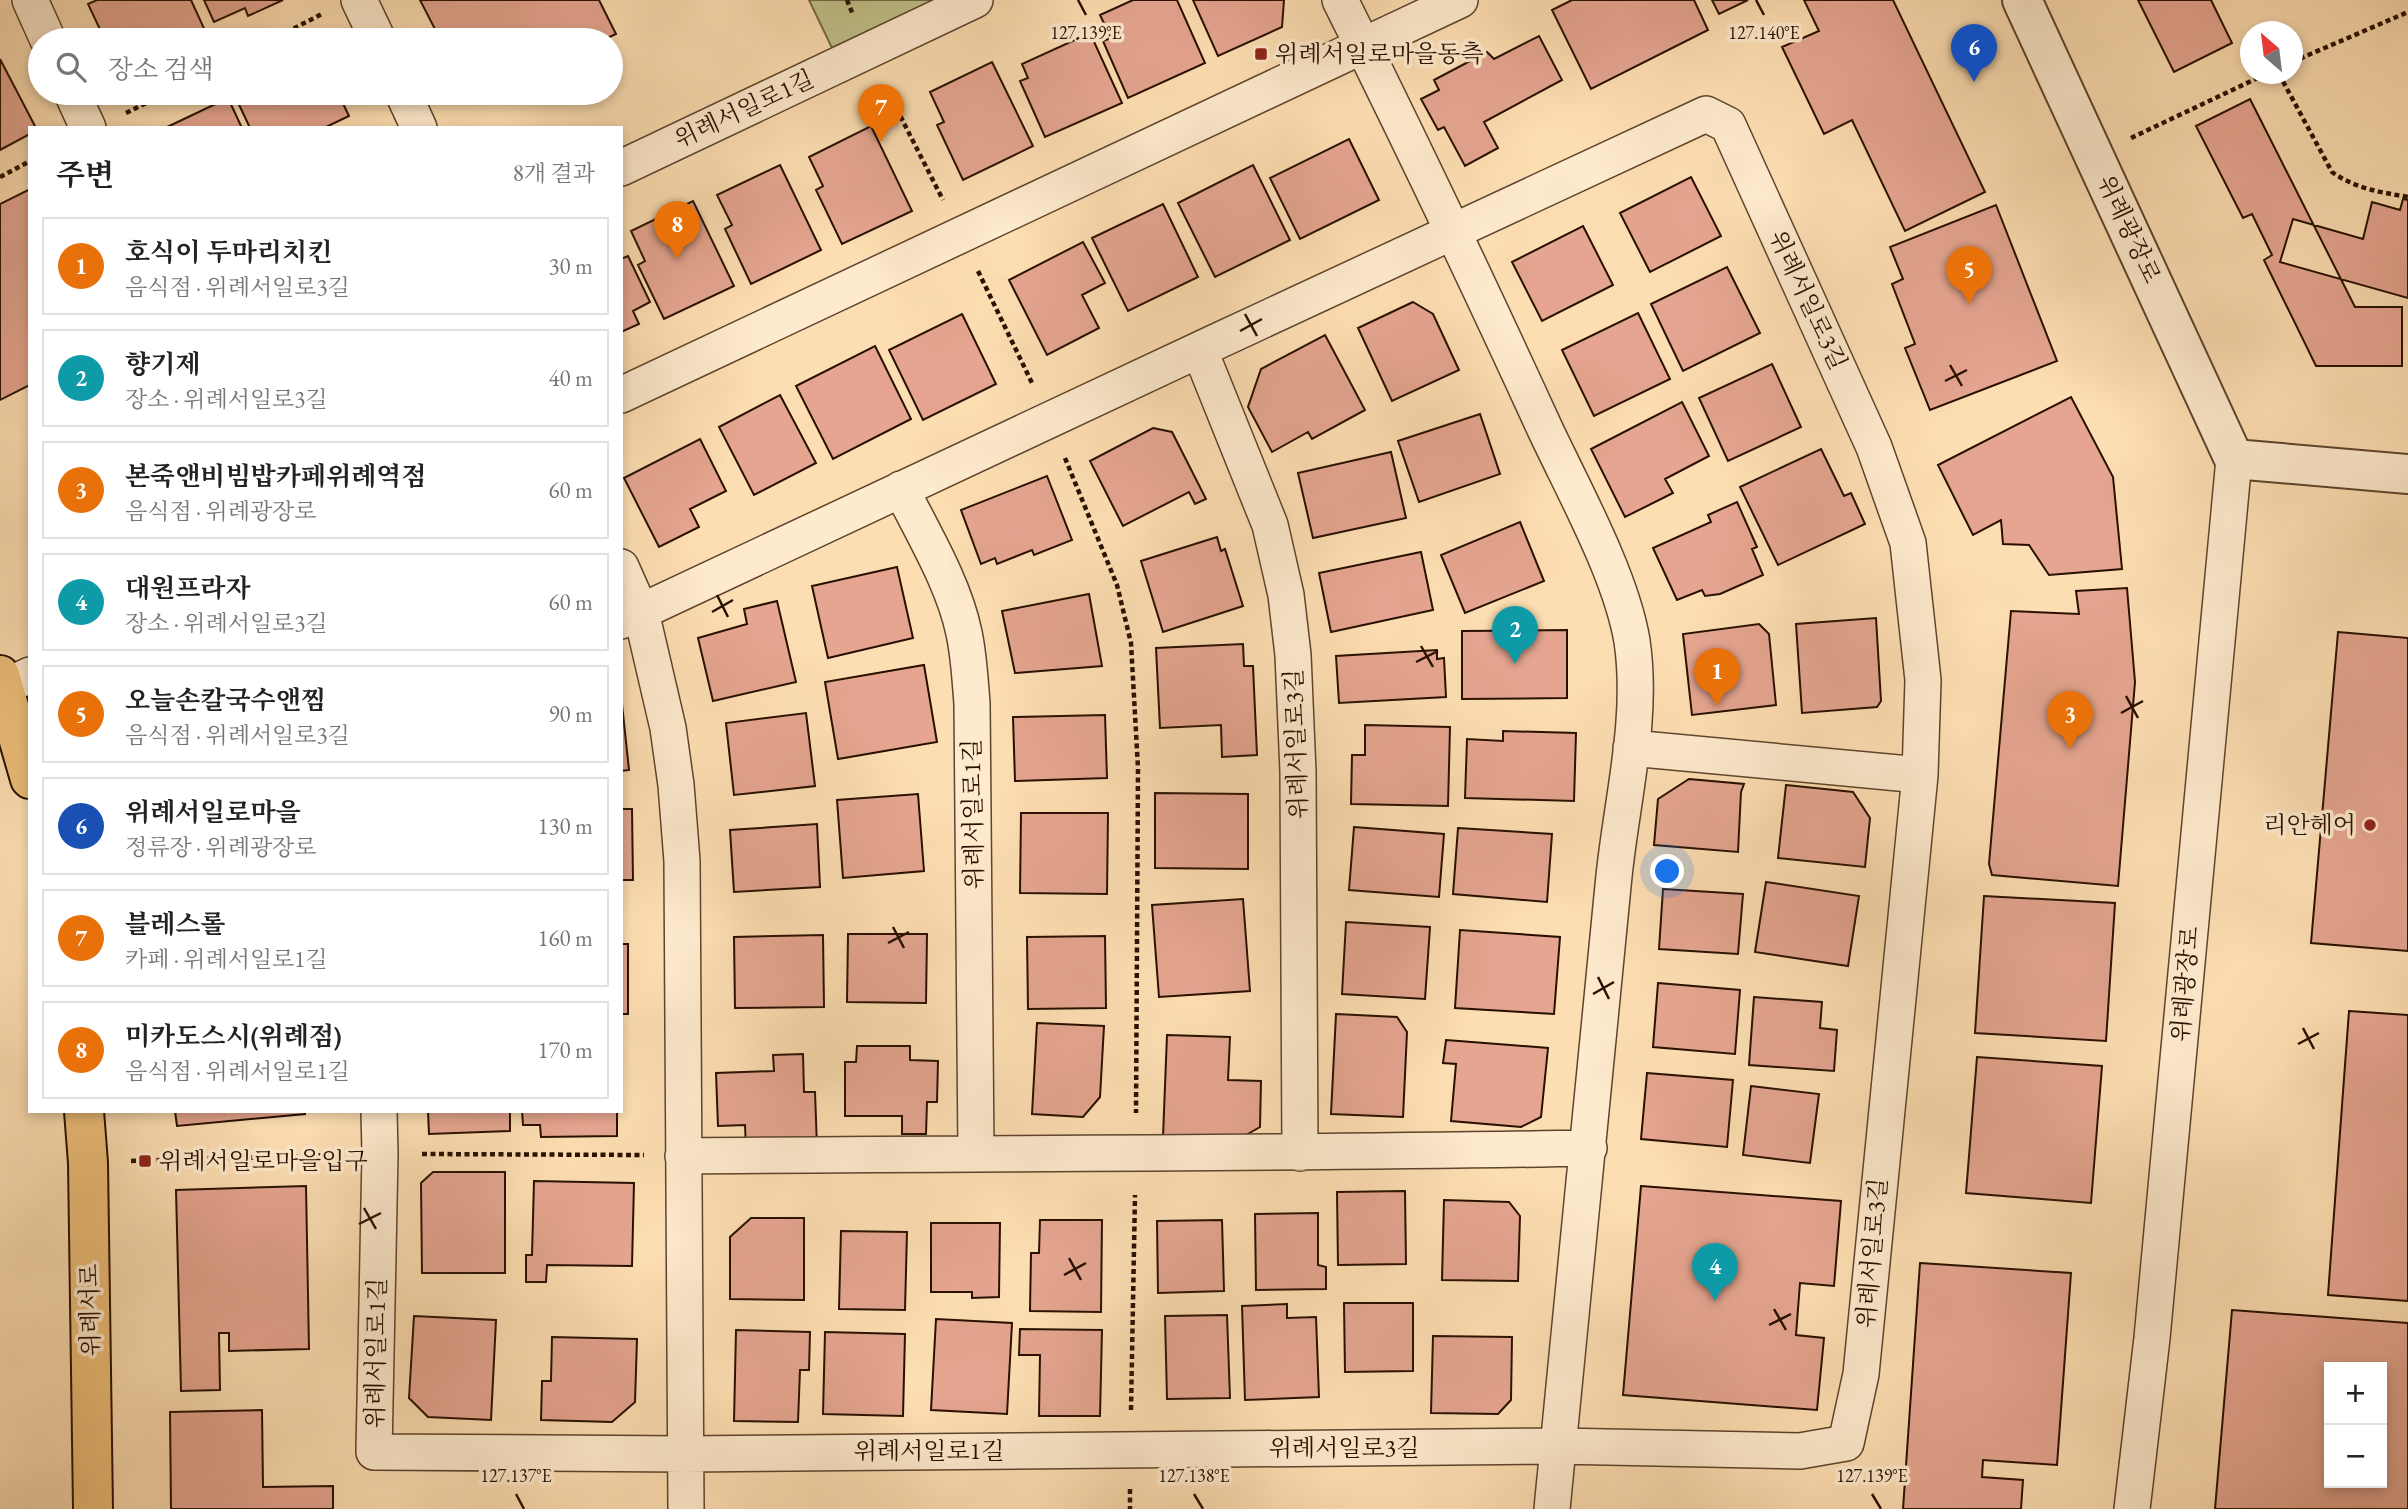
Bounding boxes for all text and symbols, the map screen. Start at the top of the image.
text: 127.139°E [1050,21,1122,44]
text: 127.140°E [1728,21,1800,44]
north arrow [2240,21,2303,84]
pin: 6 [1951,24,1997,82]
search box [28,28,623,105]
place label: 위례서일로마을동측 [1275,38,1484,69]
marker: 위례서일로마을동측 [1253,46,1269,62]
icon: search [52,48,90,86]
text: 장소 검색 [108,52,214,86]
street label: 위례서일로1길 [669,63,819,154]
pin: 7 [858,84,904,142]
text: 주변 [56,155,114,194]
text: 8개 결과 [513,158,595,188]
street label: 위례광장로 [2091,170,2168,288]
pin: 8 [654,201,700,259]
street label: 위례서일로3길 [1763,225,1854,375]
text: 호식이 두마리치킨 [125,235,332,269]
pin: 5 [1946,246,1992,304]
text: 1 [75,251,87,281]
text: 30 m [548,251,593,281]
text: 음식점 · 위례서일로3길 [125,272,350,302]
text: 향기제 [125,347,200,381]
text: 2 [75,363,87,393]
text: 40 m [548,363,593,393]
text: 장소 · 위례서일로3길 [125,384,328,414]
text: 본죽앤비빔밥카페위례역점 [125,459,426,493]
text: 3 [75,475,87,505]
text: 60 m [548,475,593,505]
text: 음식점 · 위례광장로 [125,496,317,526]
text: 대원프라자 [125,571,251,605]
text: 4 [75,587,87,617]
text: 60 m [548,587,593,617]
pin: 2 [1492,606,1538,664]
text: 장소 · 위례서일로3길 [125,608,328,638]
pin: 1 [1694,648,1740,706]
street label: 위례서일로3길 [1277,668,1314,820]
text: 오늘손칼국수앤찜 [125,683,326,717]
pin: 3 [2047,691,2093,749]
text: 5 [75,699,87,729]
text: 90 m [548,699,593,729]
text: 음식점 · 위례서일로3길 [125,720,350,750]
street label: 위례서일로1길 [956,738,989,890]
text: 위례서일로마을 [125,795,301,829]
place label: 리안헤어 [2263,809,2356,840]
text: 6 [75,811,87,841]
text: 130 m [537,811,593,841]
marker: 리안헤어 [2362,817,2378,833]
text: 정류장 · 위례광장로 [125,832,317,862]
your location [1650,854,1684,888]
text: 블레스롤 [125,907,225,941]
text: 7 [75,923,87,953]
text: 160 m [537,923,593,953]
street label: 위례광장로 [2164,925,2205,1043]
text: 카페 · 위례서일로1길 [125,944,328,974]
text: 미카도스시(위례점) [125,1019,342,1053]
text: 8 [75,1035,87,1065]
text: 170 m [537,1035,593,1065]
text: 음식점 · 위례서일로1길 [125,1056,350,1086]
place label: 위례서일로마을입구 [159,1145,368,1176]
marker: 위례서일로마을입구 [137,1153,153,1169]
street label: 위례서일로3길 [1849,1177,1894,1329]
pin: 4 [1692,1243,1738,1301]
street label: 위례서로 [73,1263,106,1357]
street label: 위례서일로1길 [359,1277,392,1429]
map controls [2324,1362,2387,1488]
button: + [2324,1362,2387,1425]
button: − [2324,1425,2387,1488]
street label: 위례서일로3길 [1269,1432,1419,1463]
street label: 위례서일로1길 [854,1435,1004,1466]
text: 127.137°E [480,1464,552,1487]
text: 127.138°E [1158,1464,1230,1487]
text: 127.139°E [1836,1464,1908,1487]

